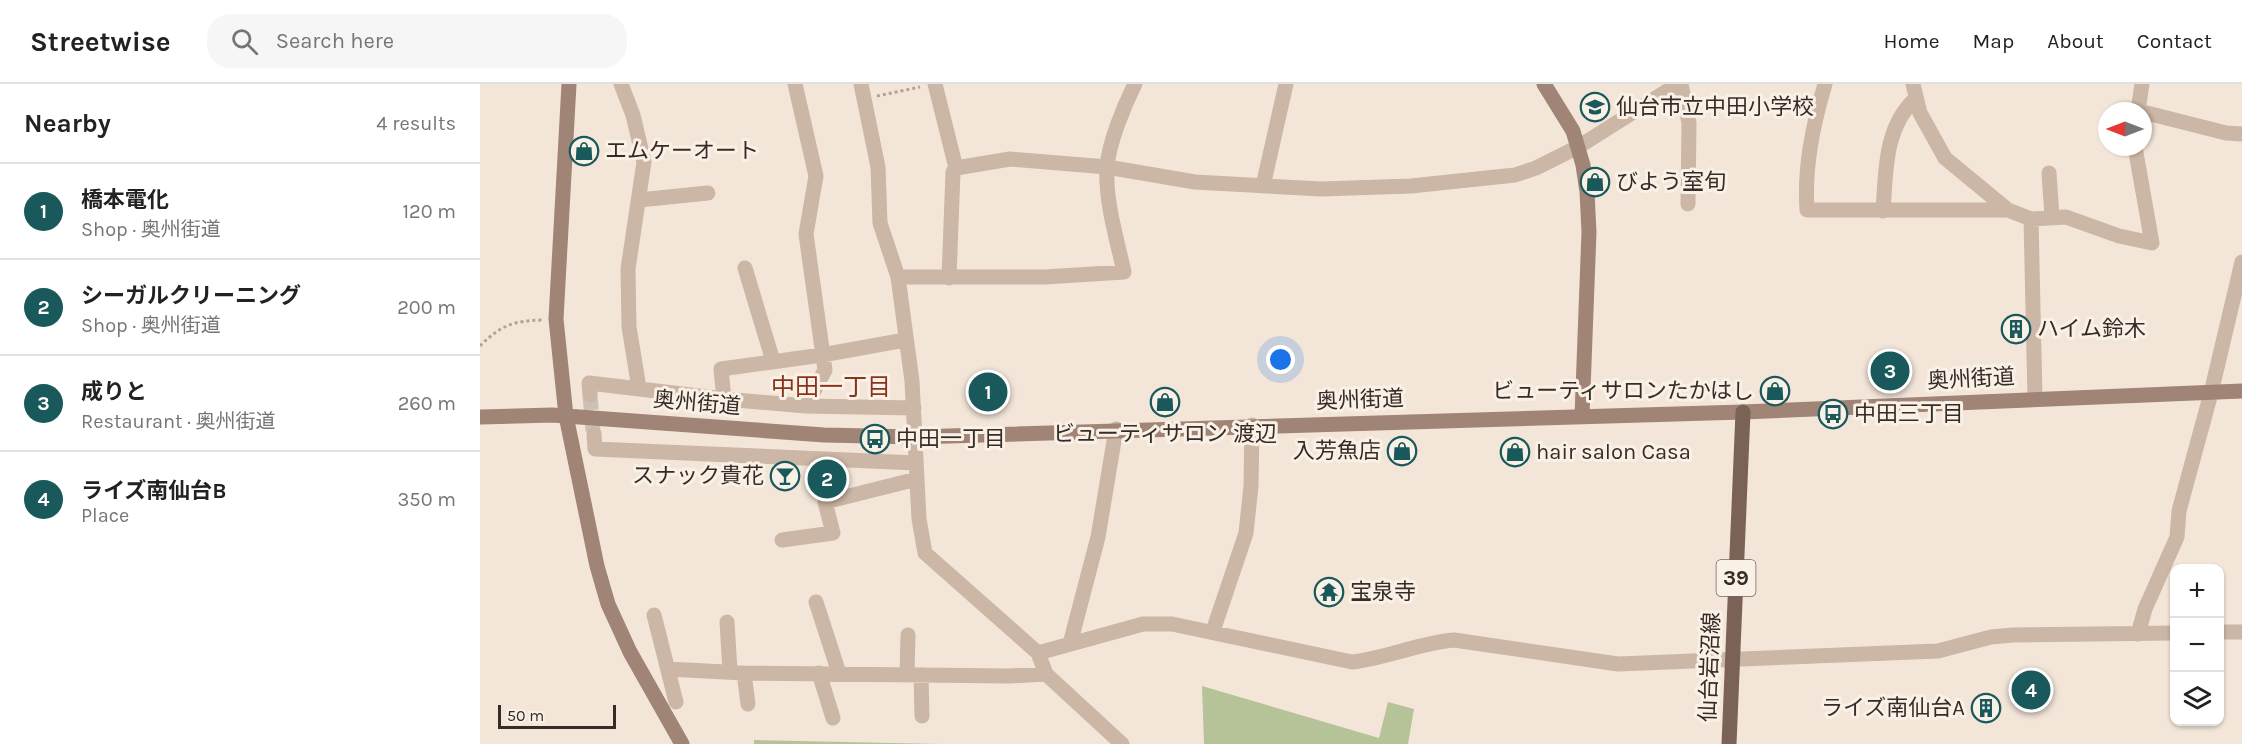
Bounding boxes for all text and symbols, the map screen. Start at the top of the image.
search box [207,14,627,68]
text: Streetwise [30,25,171,58]
icon: search [228,25,261,58]
text: Search here [276,28,394,54]
text: Home [1884,29,1940,53]
text: Map [1973,29,2014,53]
text: About [2047,29,2104,53]
text: Contact [2137,29,2212,53]
school or university icon: 仙台市立中田小学校 [1579,91,1611,123]
place label: 仙台市立中田小学校 [1616,94,1814,120]
north arrow [2098,102,2152,156]
text: Nearby [24,108,111,139]
text: 4 results [376,112,456,135]
shop icon: エムケーオート [568,135,600,167]
place label: エムケーオート [605,138,759,164]
shop icon: びよう室旬 [1579,166,1611,198]
place label: びよう室旬 [1616,169,1726,195]
text: 橋本電化 [81,187,169,213]
text: 1 [40,200,47,223]
text: 120 m [402,200,456,223]
text: Shop · 奥州街道 [81,218,221,241]
text: シーガルクリーニング [81,283,301,309]
text: 2 [37,296,50,319]
text: 200 m [397,296,456,319]
building icon: ハイム鈴木 [2000,313,2032,345]
text: Shop · 奥州街道 [81,314,221,337]
place label: ハイム鈴木 [2037,316,2146,342]
your location [1266,345,1295,374]
pin: 3 [1870,348,1910,394]
street label: 奥州街道 [1926,364,2016,394]
pin: 1 [968,370,1008,414]
district label: 中田一丁目 [771,373,891,401]
shop icon: ビューティサロンたかはし [1759,375,1791,407]
place label: ビューティサロンたかはし [1492,378,1754,404]
text: 成りと [81,379,147,405]
street label: 奥州街道 [1316,385,1404,415]
street label: 奥州街道 [652,386,742,420]
shop icon: ビューティサロン 渡辺 [1149,386,1181,418]
text: 3 [37,392,50,415]
text: 260 m [398,392,456,415]
bus stop icon: 中田三丁目 [1817,398,1849,430]
place label: 中田三丁目 [1854,401,1964,427]
text: Restaurant · 奥州街道 [81,410,276,433]
place label: ビューティサロン 渡辺 [1053,421,1277,447]
bus stop icon: 中田一丁目 [859,423,891,455]
place label: 中田一丁目 [896,426,1006,452]
shop icon: 入芳魚店 [1386,435,1418,467]
shop icon: hair salon Casa [1499,436,1531,468]
place label: 入芳魚店 [1293,438,1381,464]
place label: hair salon Casa [1536,439,1691,465]
pin: 2 [808,456,846,502]
bar icon: スナック貴花 [769,460,801,492]
place label: スナック貴花 [632,463,764,489]
text: ライズ南仙台B [81,478,227,504]
text: 4 [38,488,49,511]
text: 350 m [398,488,456,511]
text: Place [81,504,129,527]
road number: 39 [1716,560,1756,596]
map controls [2170,564,2224,726]
button: + [2170,564,2224,618]
temple icon: 宝泉寺 [1313,576,1345,608]
place label: 宝泉寺 [1350,579,1416,605]
street label: 仙台岩沼線 [1695,612,1725,722]
button: − [2170,618,2224,672]
pin: 4 [2012,668,2050,712]
button: layers [2170,672,2224,726]
building icon: ライズ南仙台A [1970,692,2002,724]
place label: ライズ南仙台A [1821,695,1965,721]
scale bar [498,702,616,730]
text: 50 m [507,706,544,725]

